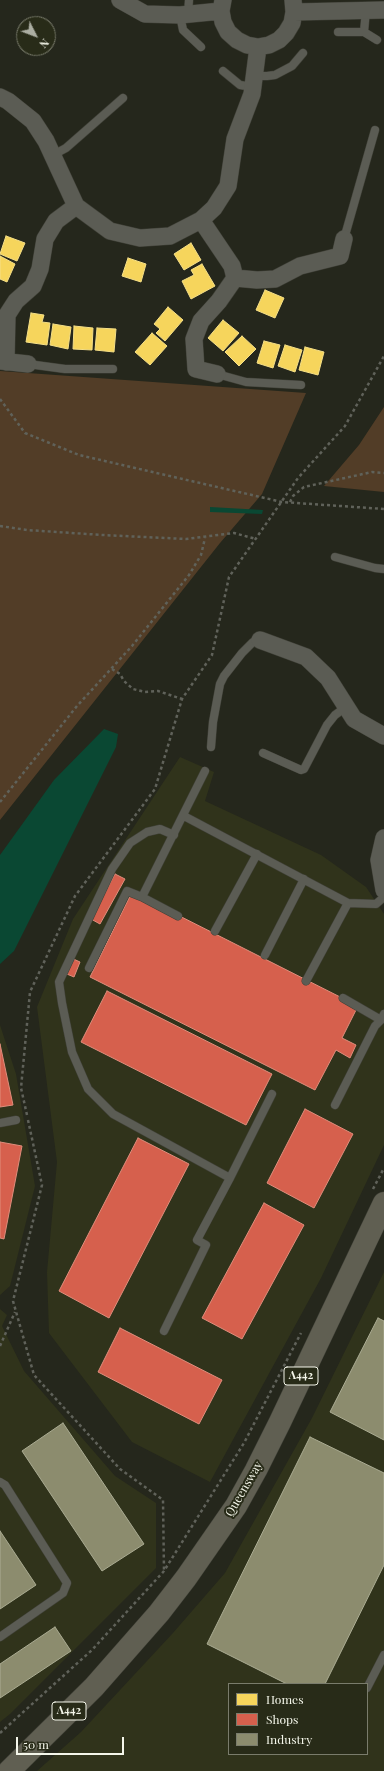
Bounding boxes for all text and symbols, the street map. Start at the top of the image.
north arrow [16,16,56,56]
text: N [36,36,53,52]
road number: A442 [284,1367,318,1385]
street label: Queensway [222,1459,266,1519]
legend [228,1683,368,1755]
text: Homes [266,1691,304,1707]
road number: A442 [52,1702,86,1720]
text: Shops [266,1711,298,1727]
scale bar [18,1729,126,1755]
text: Industry [266,1731,312,1747]
text: 50 m [23,1736,49,1752]

